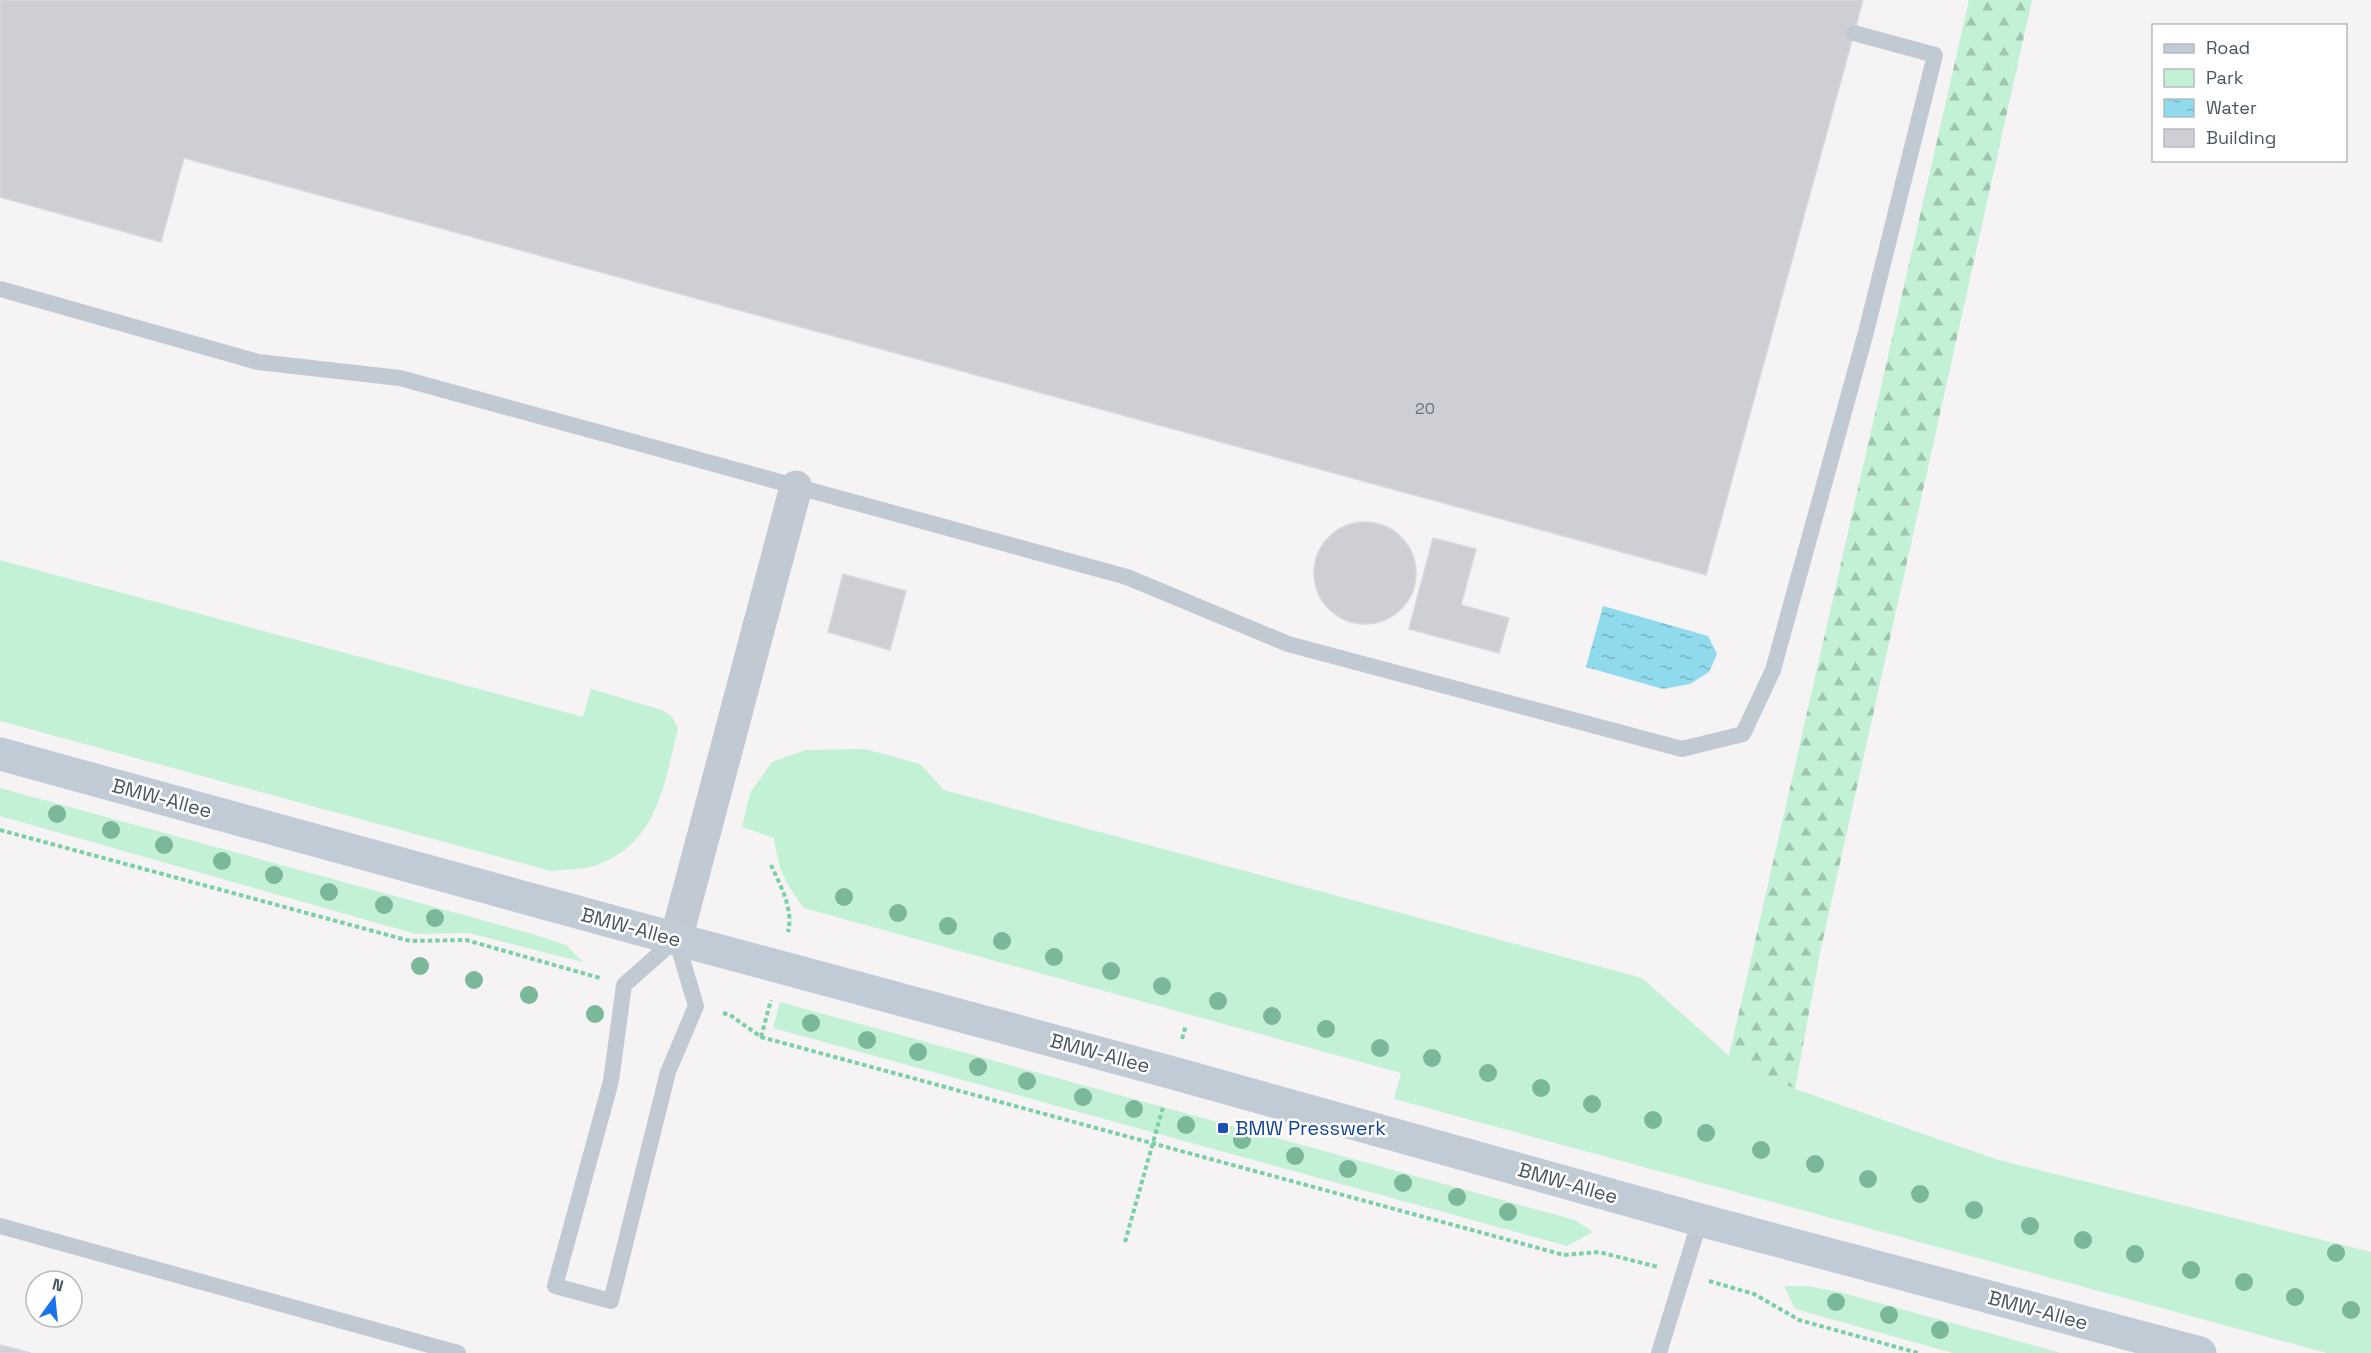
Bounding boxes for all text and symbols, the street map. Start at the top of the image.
legend [2152,24,2347,162]
text: Road [2206,36,2250,59]
text: Park [2206,66,2244,89]
text: Water [2206,96,2257,119]
text: Building [2206,126,2276,149]
house number: 20 [1415,398,1435,419]
street label: BMW-Allee [109,772,215,824]
street label: BMW-Allee [578,901,684,953]
street label: BMW-Allee [1047,1027,1153,1079]
place label: BMW Presswerk [1235,1115,1386,1141]
marker: BMW Presswerk [1216,1121,1230,1135]
street label: BMW-Allee [1515,1156,1621,1210]
north arrow [24,1269,84,1329]
text: N [50,1273,66,1297]
street label: BMW-Allee [1985,1284,2091,1336]

